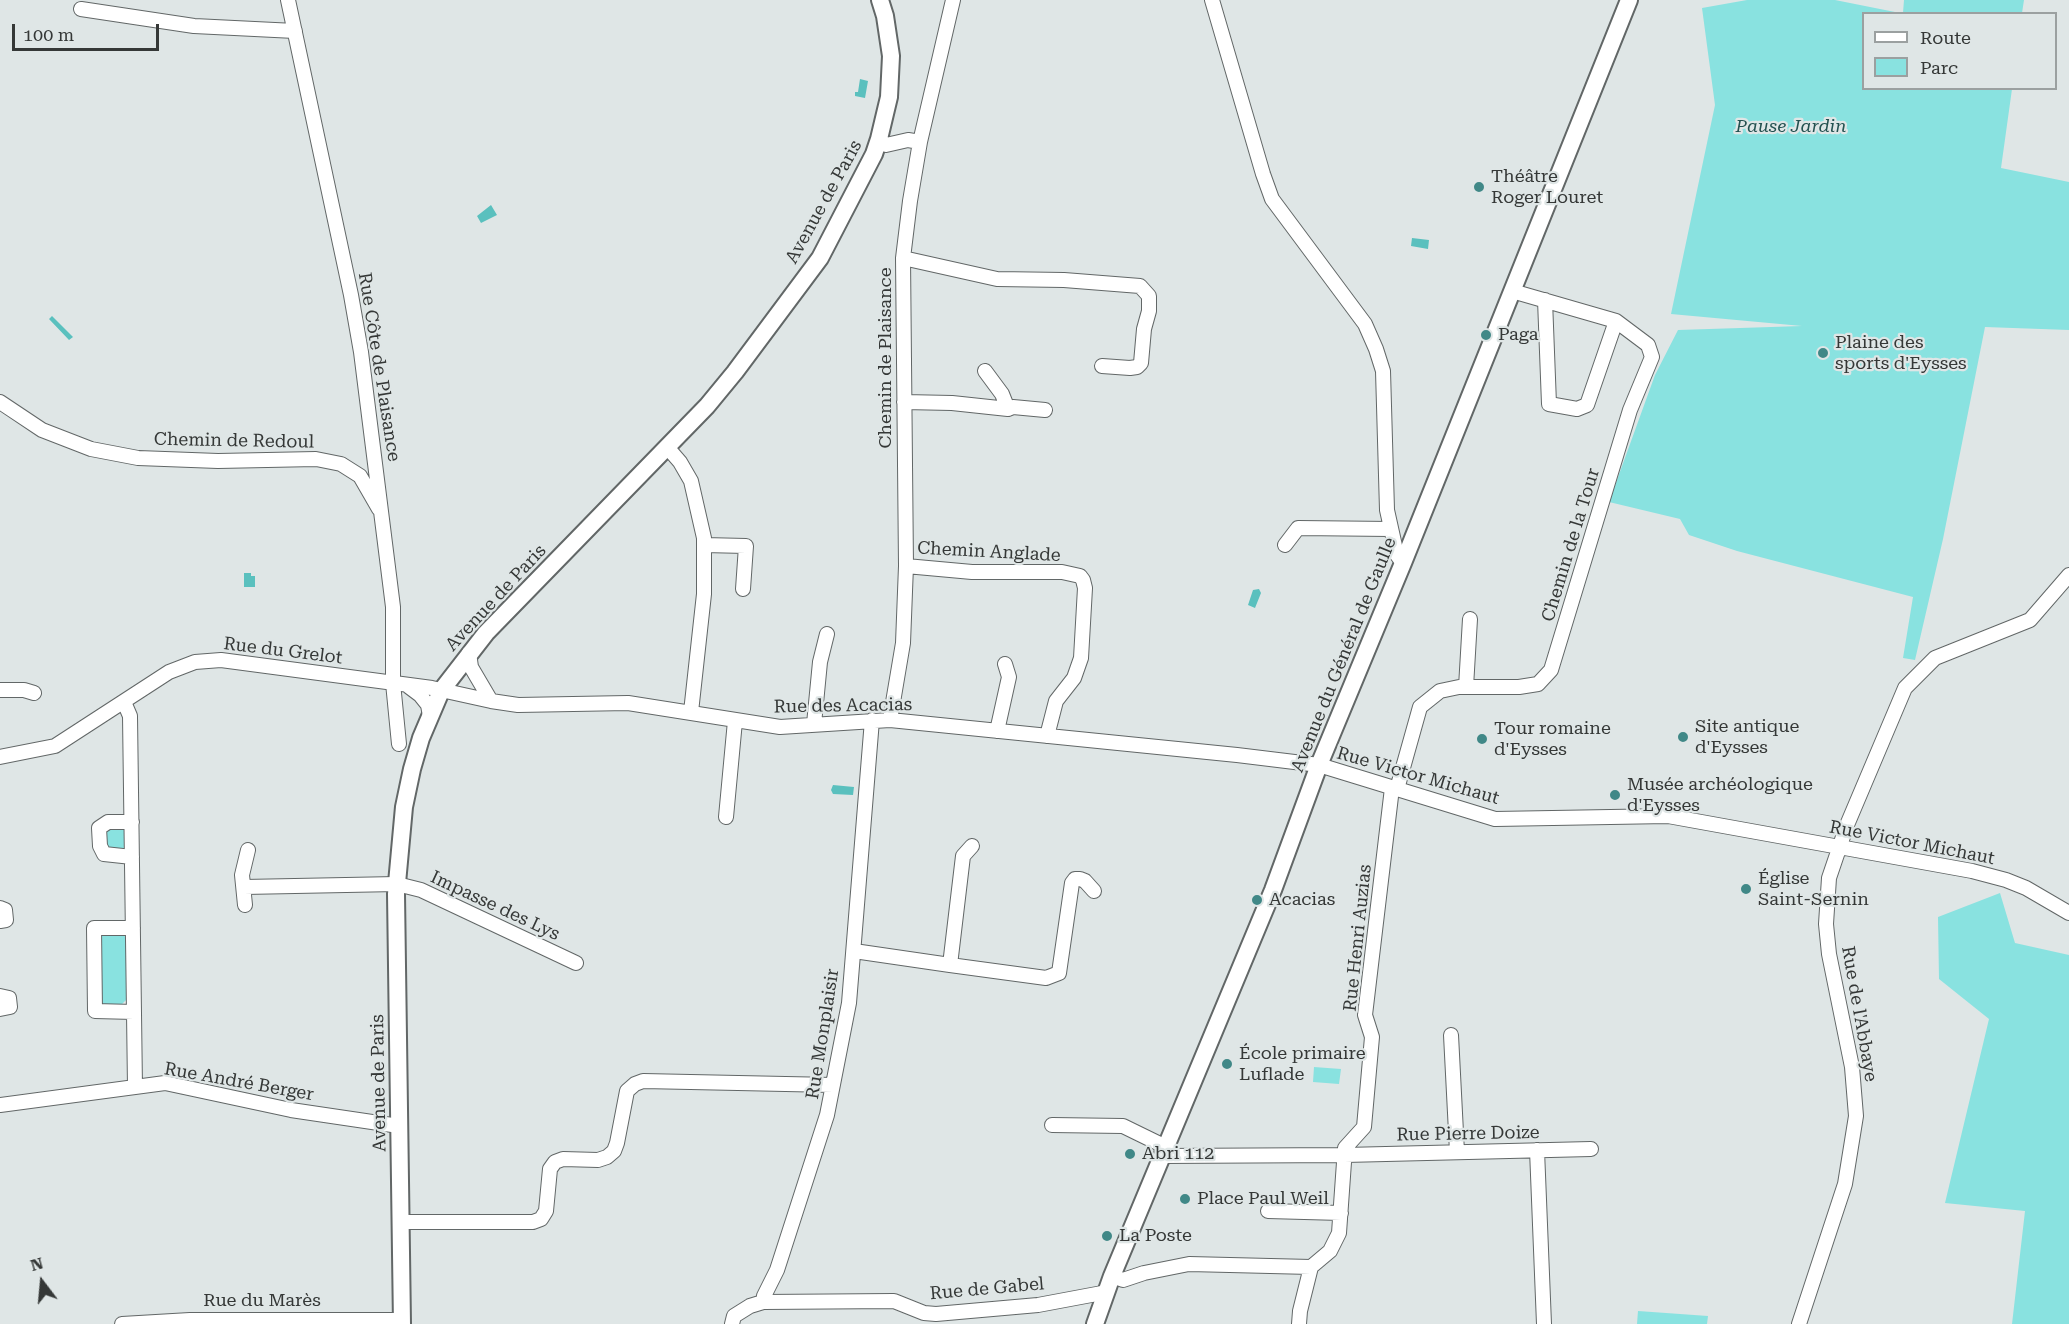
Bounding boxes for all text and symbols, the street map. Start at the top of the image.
scale bar [15,12,162,50]
legend [1862,12,2057,90]
text: 100 m [23,24,74,45]
text: Route [1920,27,1971,48]
text: Parc [1920,57,1958,78]
park label: Pause Jardin [1736,116,1846,138]
street label: Avenue de Paris [781,137,867,267]
place label: Théâtre Roger Louret [1491,166,1603,208]
marker: Théâtre Roger Louret [1472,180,1486,194]
street label: Chemin de Plaisance [875,267,897,449]
street label: Rue Côte de Plaisance [353,271,405,463]
place label: Paga [1498,324,1539,346]
marker: Paga [1479,328,1493,342]
place label: Plaine des sports d'Eysses [1835,332,1967,374]
marker: Plaine des sports d'Eysses [1816,346,1830,360]
street label: Chemin de Redoul [154,429,314,453]
street label: Chemin de la Tour [1537,466,1605,624]
street label: Avenue du Général de Gaulle [1287,534,1401,776]
street label: Chemin Anglade [917,537,1061,567]
street label: Avenue de Paris [441,540,551,656]
street label: Rue du Grelot [222,633,344,669]
street label: Rue des Acacias [773,694,913,718]
place label: Site antique d'Eysses [1695,716,1799,758]
place label: Tour romaine d'Eysses [1494,718,1611,760]
marker: Site antique d'Eysses [1676,730,1690,744]
marker: Tour romaine d'Eysses [1475,732,1489,746]
street label: Rue Victor Michaut [1334,742,1502,810]
place label: Musée archéologique d'Eysses [1627,774,1813,816]
marker: Musée archéologique d'Eysses [1608,788,1622,802]
street label: Rue Victor Michaut [1828,816,1996,870]
street label: Rue Henri Auzias [1340,863,1376,1013]
street label: Impasse des Lys [427,867,563,945]
place label: Église Saint-Sernin [1758,868,1869,910]
marker: Église Saint-Sernin [1739,882,1753,896]
place label: Acacias [1269,889,1335,911]
marker: Acacias [1250,893,1264,907]
street label: Rue de l'Abbaye [1836,945,1882,1083]
street label: Rue Monplaisir [802,967,844,1101]
street label: Avenue de Paris [367,1014,391,1152]
place label: École primaire Luflade [1239,1043,1366,1086]
marker: École primaire Luflade [1220,1057,1234,1071]
street label: Rue André Berger [163,1058,315,1106]
street label: Rue Pierre Doize [1396,1122,1540,1146]
place label: Abri 112 [1142,1143,1214,1165]
marker: Abri 112 [1123,1147,1137,1161]
place label: Place Paul Weil [1197,1188,1329,1210]
marker: Place Paul Weil [1178,1192,1192,1206]
place label: La Poste [1119,1225,1192,1247]
marker: La Poste [1100,1229,1114,1243]
north arrow [12,1252,72,1312]
text: N [28,1253,45,1275]
street label: Rue de Gabel [929,1273,1045,1305]
street label: Rue du Marès [203,1290,321,1312]

